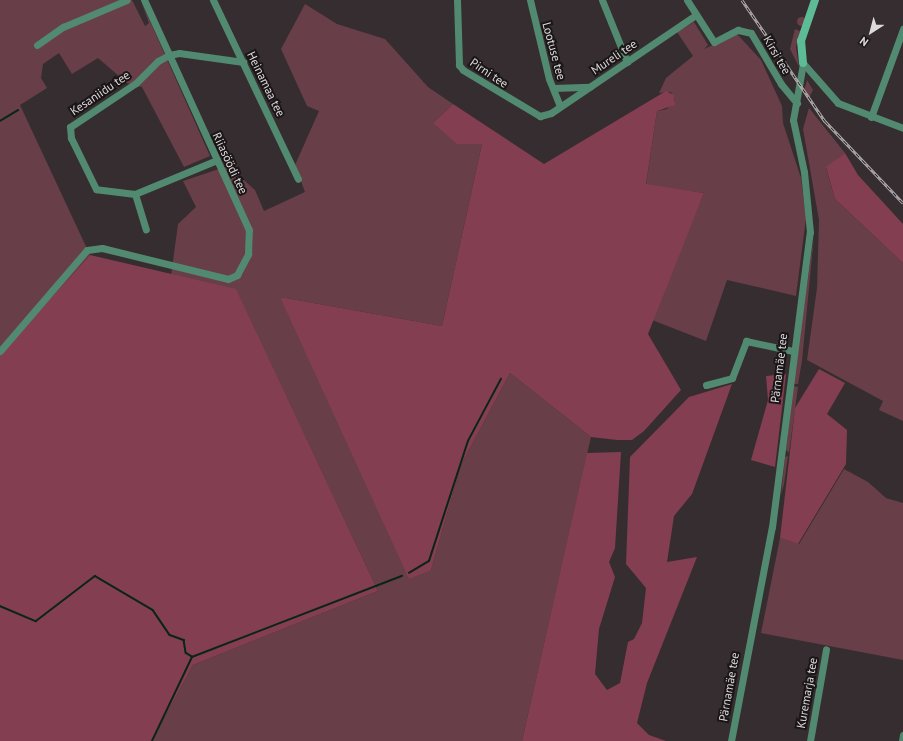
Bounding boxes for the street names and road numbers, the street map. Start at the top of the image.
street label: Lootuse tee [539,21,569,81]
street label: Kirsi tee [760,33,794,77]
street label: Mureli tee [588,36,640,78]
street label: Heinamaa tee [244,49,288,119]
street label: Pirni tee [467,55,511,91]
street label: Kesaniidu tee [67,68,133,118]
street label: Riiasöödi tee [209,130,251,196]
street label: Pärnamäe tee [768,332,790,404]
street label: Pärnamäe tee [716,651,742,723]
street label: Kuremarja tee [794,656,820,730]

